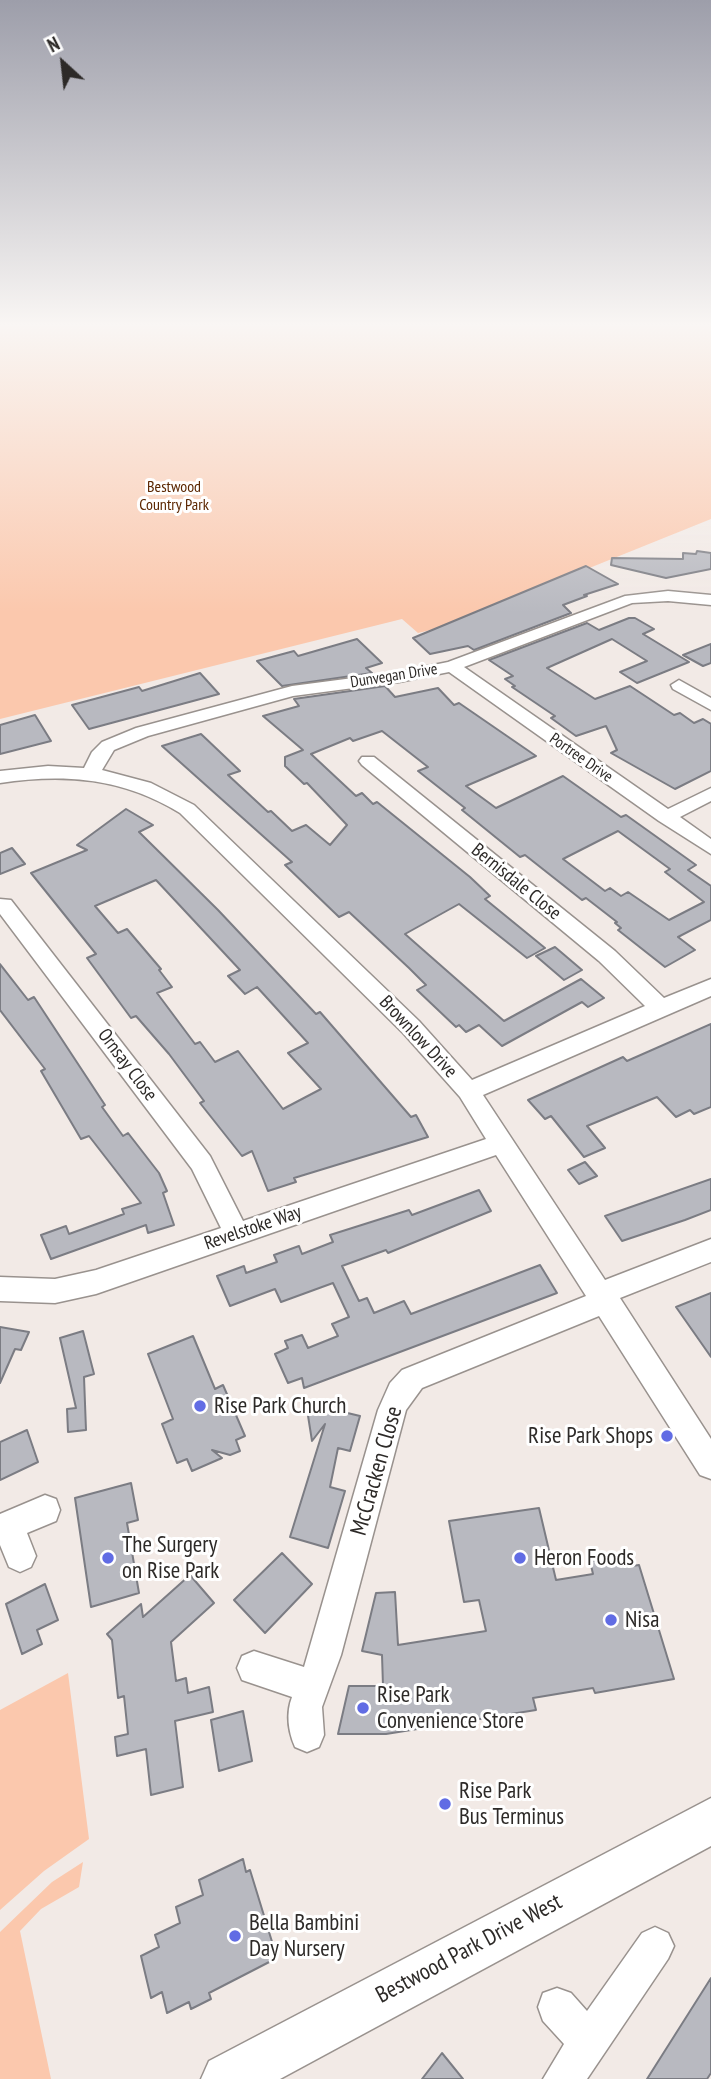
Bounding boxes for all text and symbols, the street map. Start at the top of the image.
north arrow [28,28,98,98]
text: N [43,31,63,57]
park label: Bestwood Country Park [139,477,209,515]
street label: Dunvegan Drive [349,660,439,692]
street label: Portree Drive [546,729,616,787]
street label: Bernisdale Close [467,839,565,925]
street label: Brownlow Drive [374,991,462,1083]
street label: Ornsay Close [92,1024,162,1106]
street label: Revelstoke Way [201,1201,305,1255]
place label: Rise Park Church [214,1392,346,1420]
marker: Rise Park Church [192,1398,208,1414]
street label: McCracken Close [345,1403,409,1539]
place label: Rise Park Shops [528,1422,653,1450]
marker: Rise Park Shops [659,1428,675,1444]
place label: The Surgery on Rise Park [122,1531,219,1585]
place label: Heron Foods [534,1544,634,1572]
marker: The Surgery on Rise Park [100,1550,116,1566]
marker: Heron Foods [512,1550,528,1566]
place label: Nisa [625,1606,659,1634]
marker: Nisa [603,1612,619,1628]
place label: Rise Park Convenience Store [377,1681,524,1735]
marker: Rise Park Convenience Store [355,1700,371,1716]
place label: Rise Park Bus Terminus [459,1777,564,1831]
marker: Rise Park Bus Terminus [437,1796,453,1812]
street label: Bestwood Park Drive West [371,1888,567,2010]
place label: Bella Bambini Day Nursery [249,1909,359,1963]
marker: Bella Bambini Day Nursery [227,1928,243,1944]

